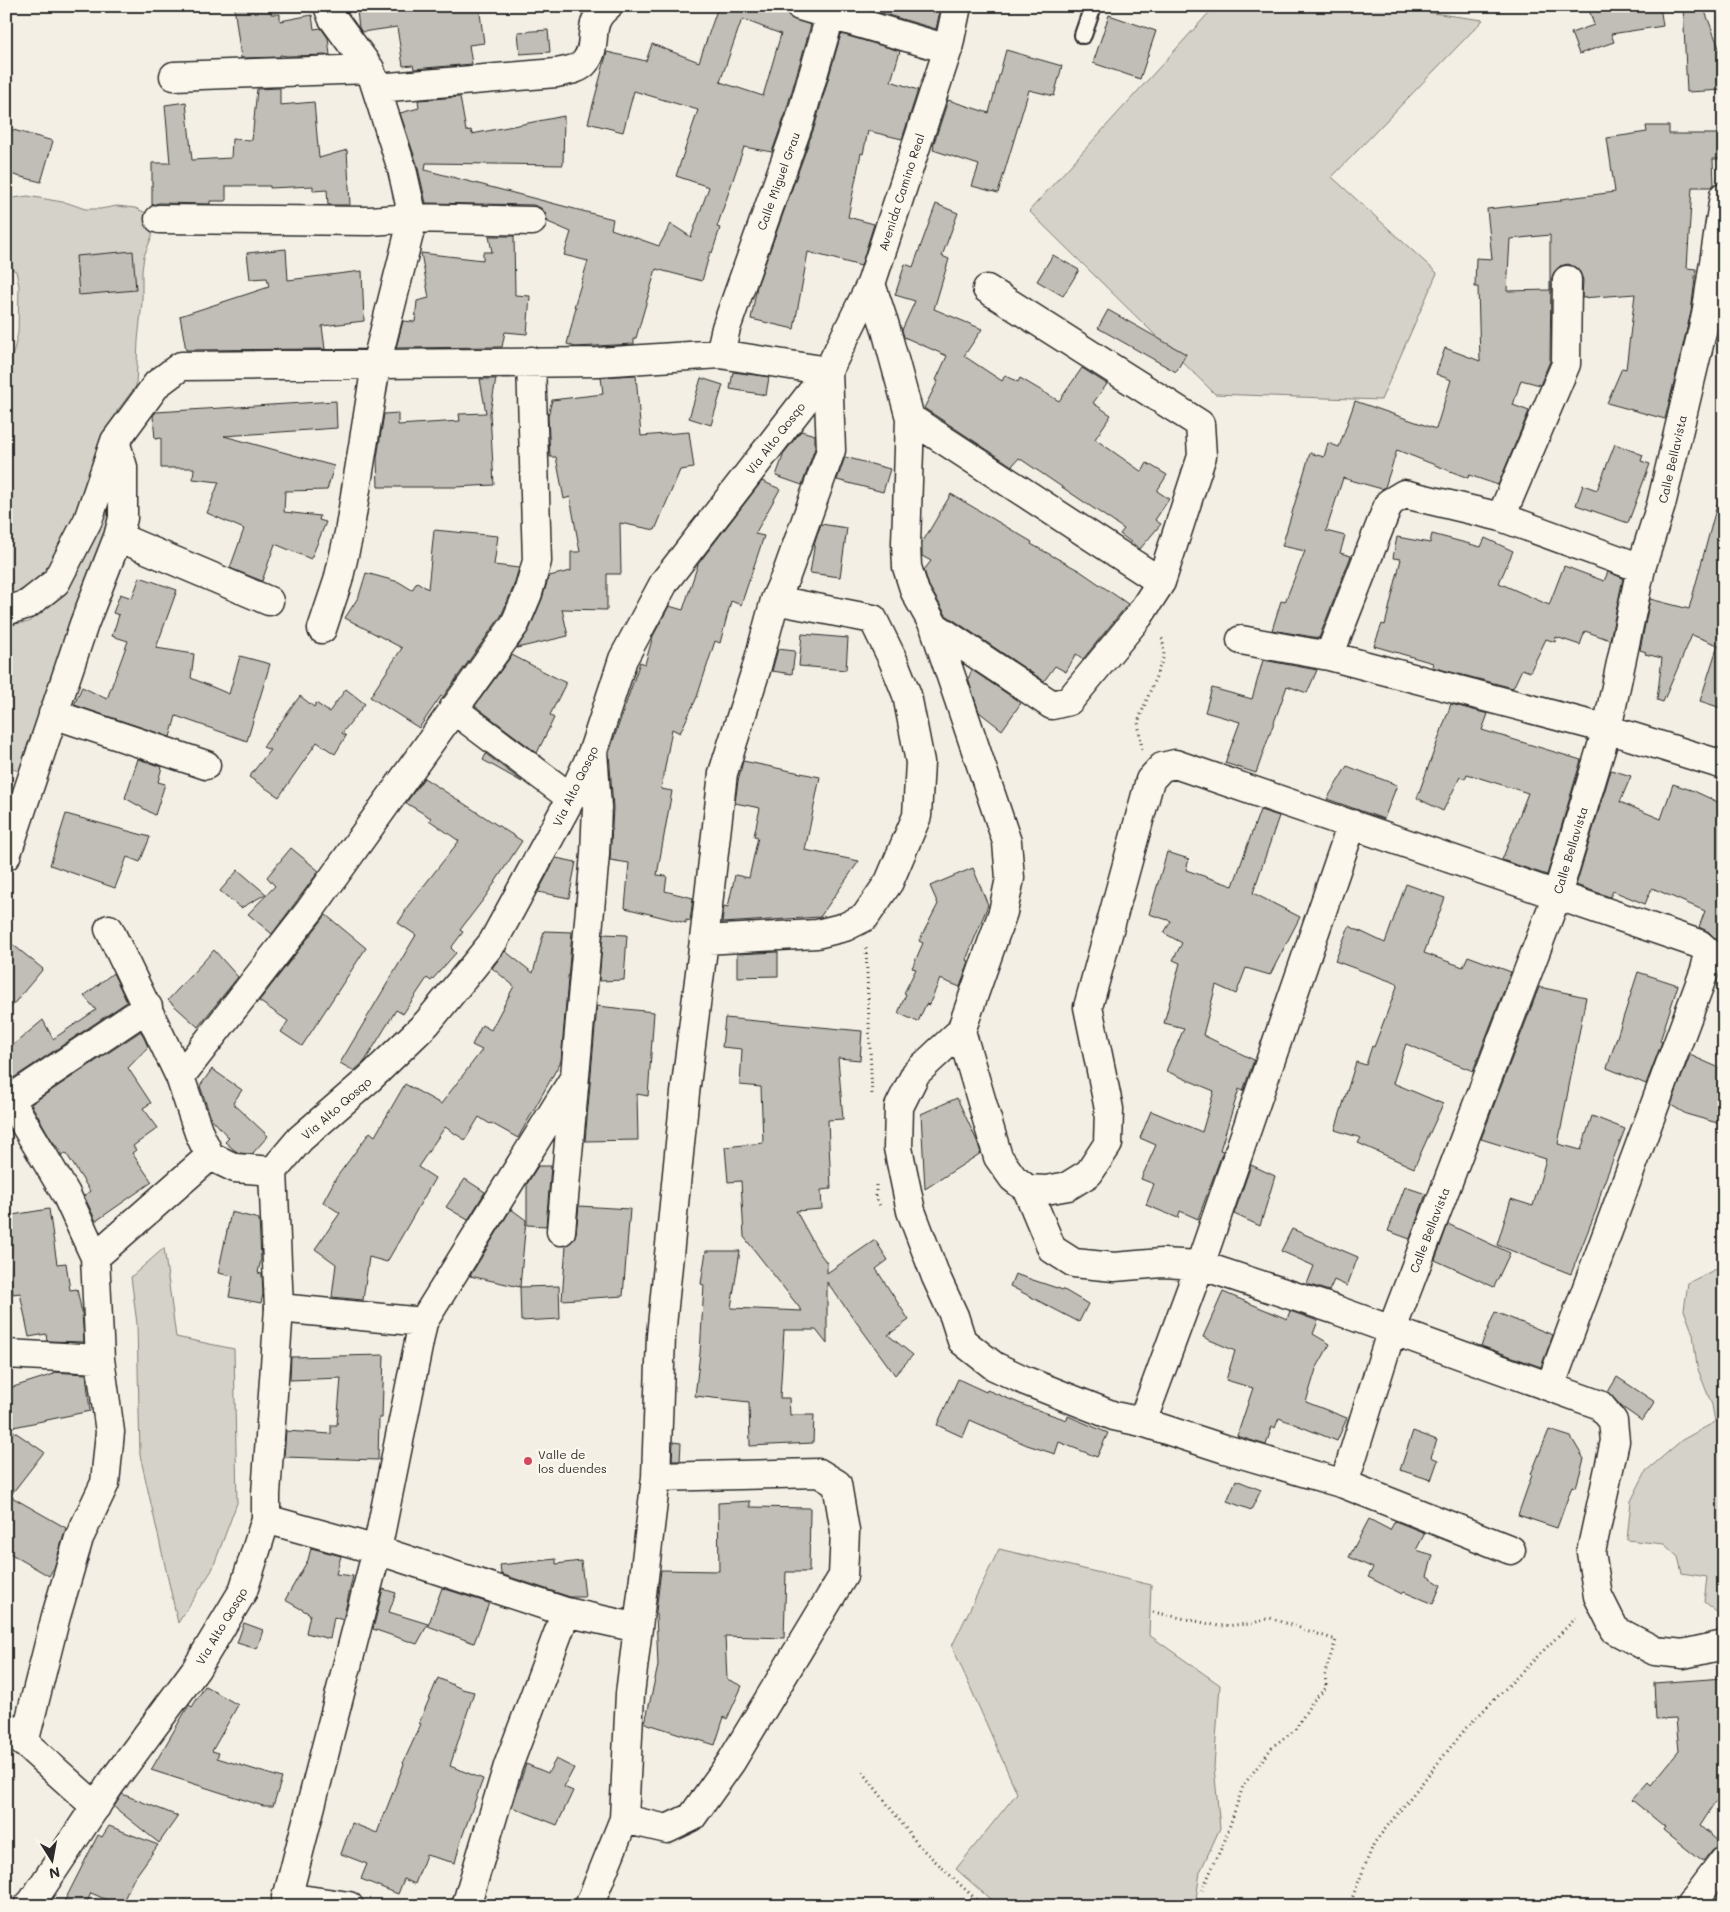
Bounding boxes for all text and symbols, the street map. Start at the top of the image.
street label: Calle Miguel Grau [753,130,803,232]
street label: Avenida Camino Real [874,131,928,253]
street label: Via Alto Qosqo [742,399,808,477]
street label: Calle Bellavista [1654,413,1690,505]
street label: Via Alto Qosqo [549,743,601,829]
street label: Calle Bellavista [1549,804,1591,896]
street label: Via Alto Qosqo [298,1073,374,1143]
street label: Calle Bellavista [1405,1185,1453,1275]
place label: Valle de los duendes [538,1446,607,1476]
marker: Valle de los duendes [522,1455,534,1467]
street label: Via Alto Qosqo [192,1584,250,1668]
north arrow [28,1834,78,1884]
text: N [48,1863,62,1884]

